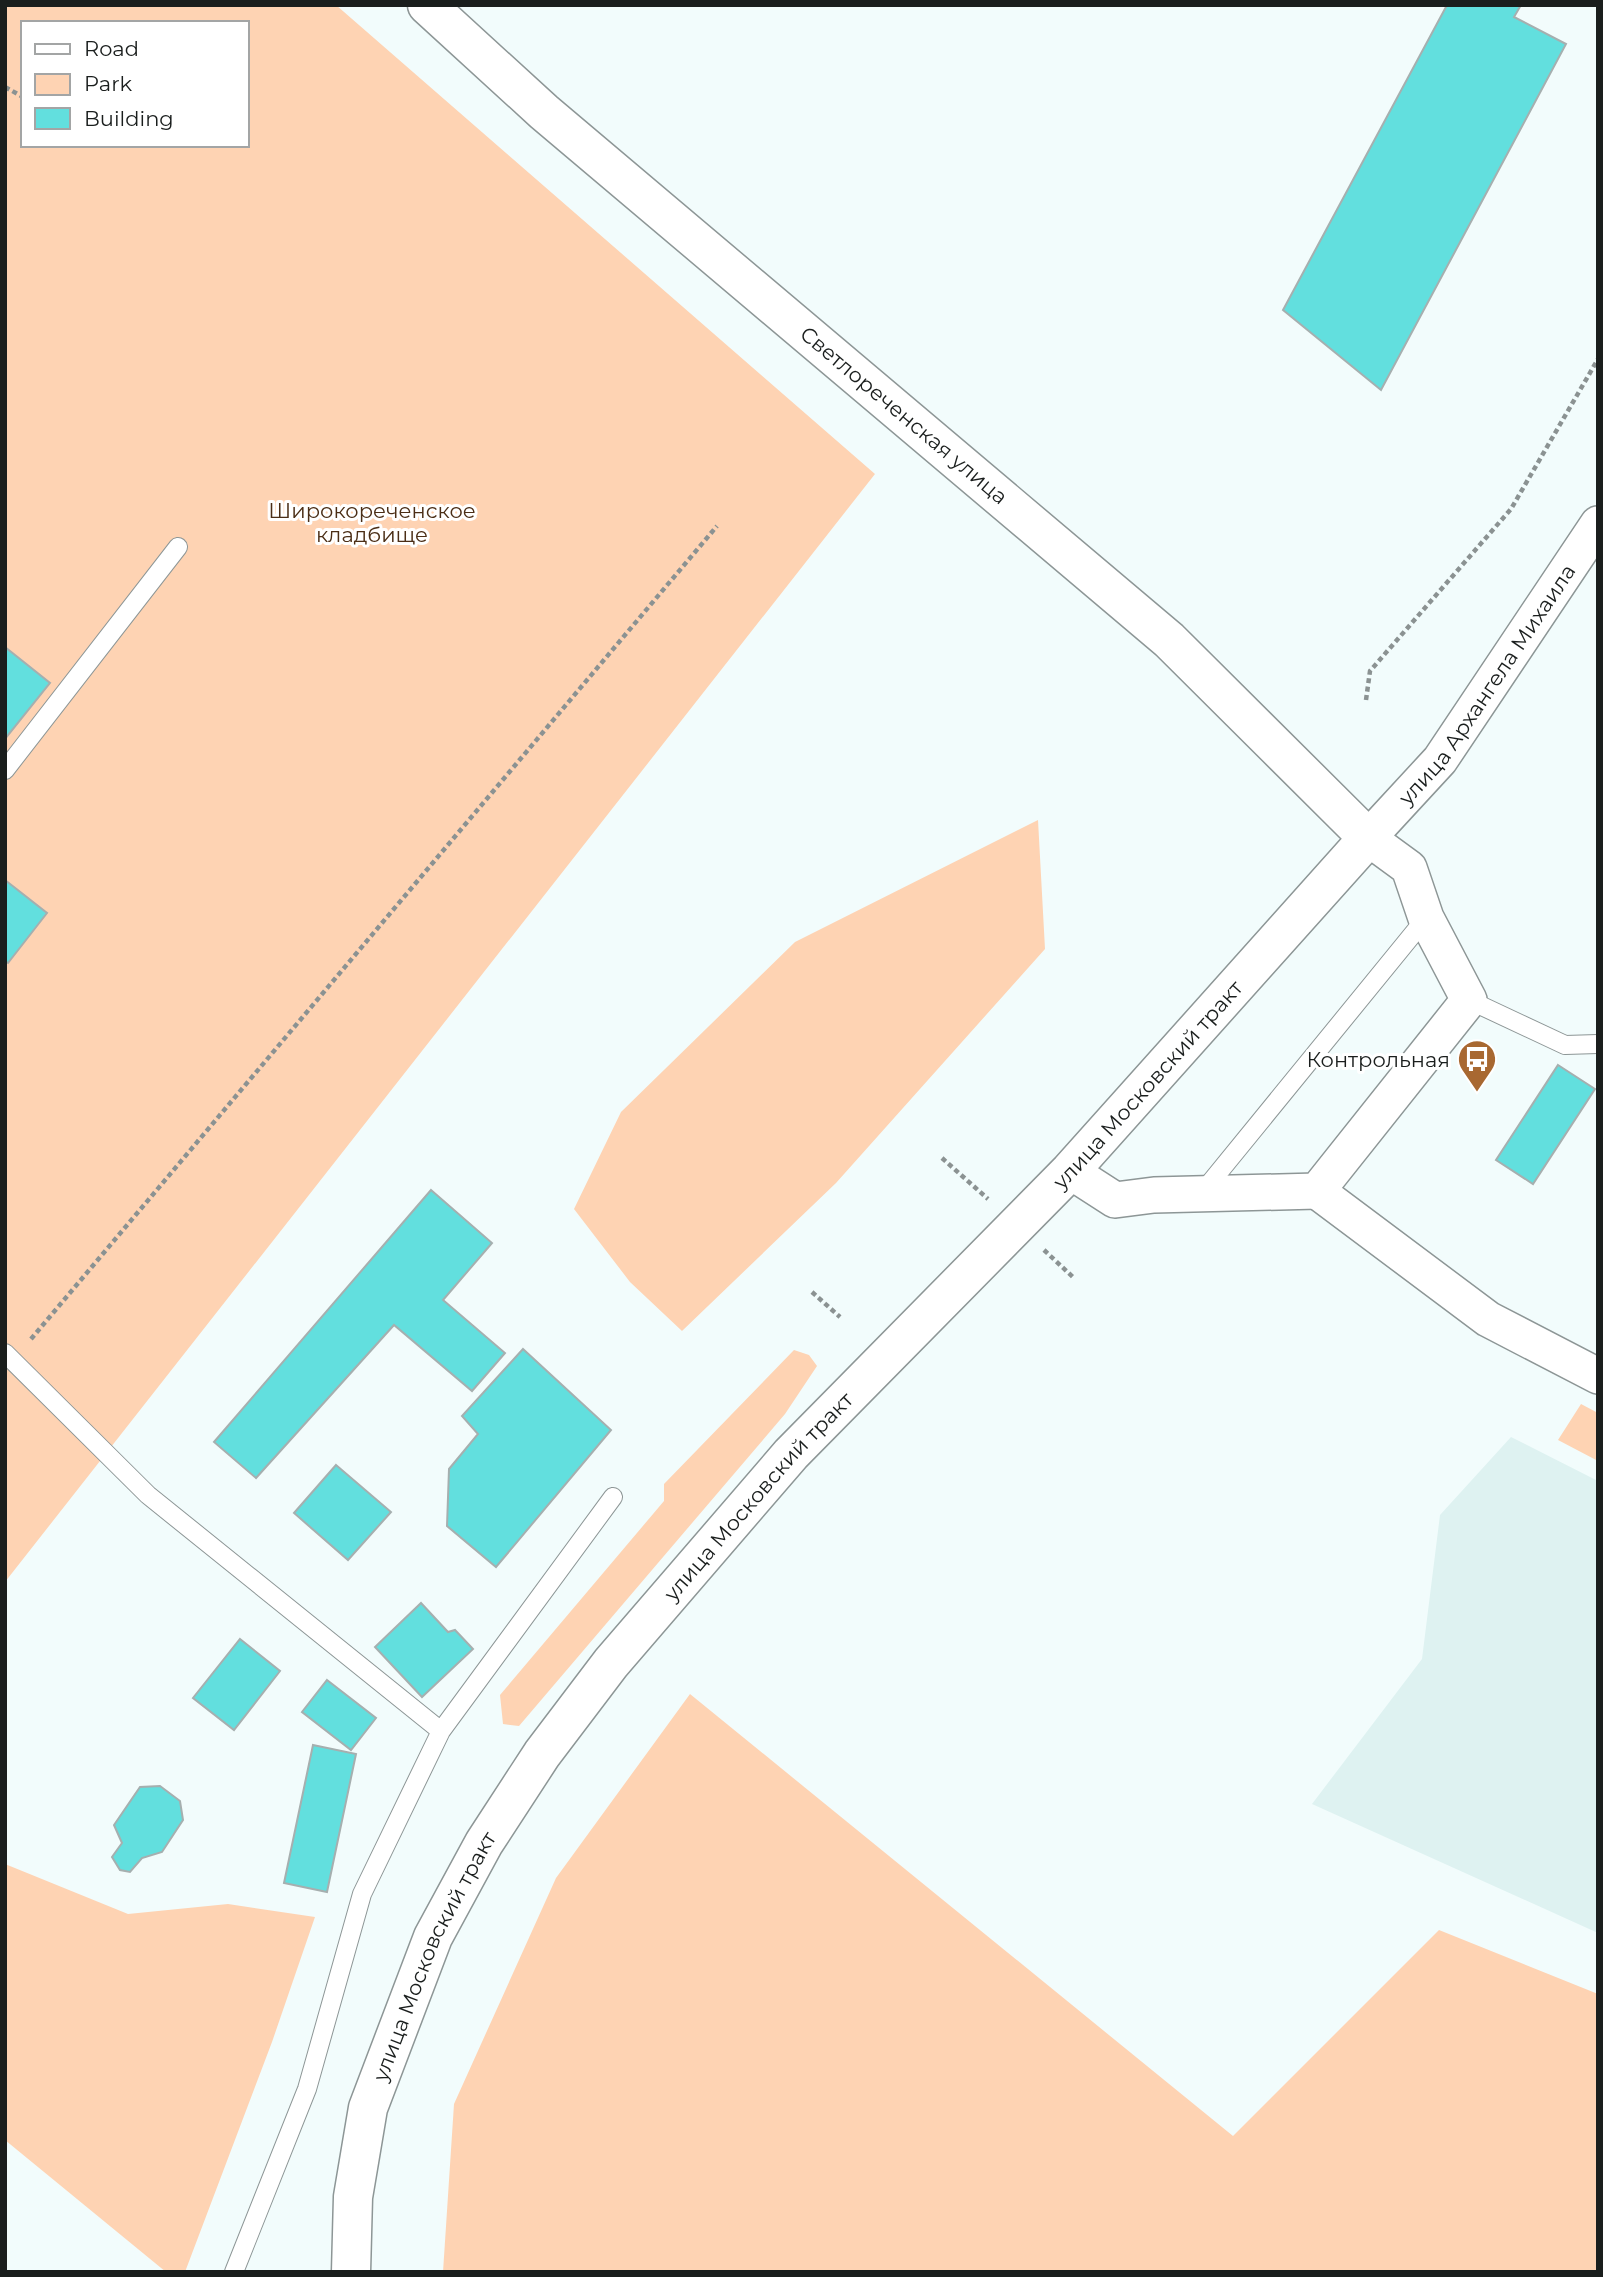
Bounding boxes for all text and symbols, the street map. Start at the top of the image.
legend [21,21,248,147]
text: Road [84,36,139,61]
text: Park [84,71,132,96]
text: Building [84,106,174,131]
street label: Светлореченская улица [795,321,1013,509]
park label: Широкореченское кладбище [268,498,476,547]
street label: улица Архангела Михаила [1392,559,1580,810]
street label: улица Московский тракт [1047,975,1247,1194]
bus stop icon: Контрольная [1456,1038,1498,1093]
place label: Контрольная [1306,1047,1450,1072]
street label: улица Московский тракт [657,1387,858,1606]
street label: улица Московский тракт [367,1826,501,2085]

